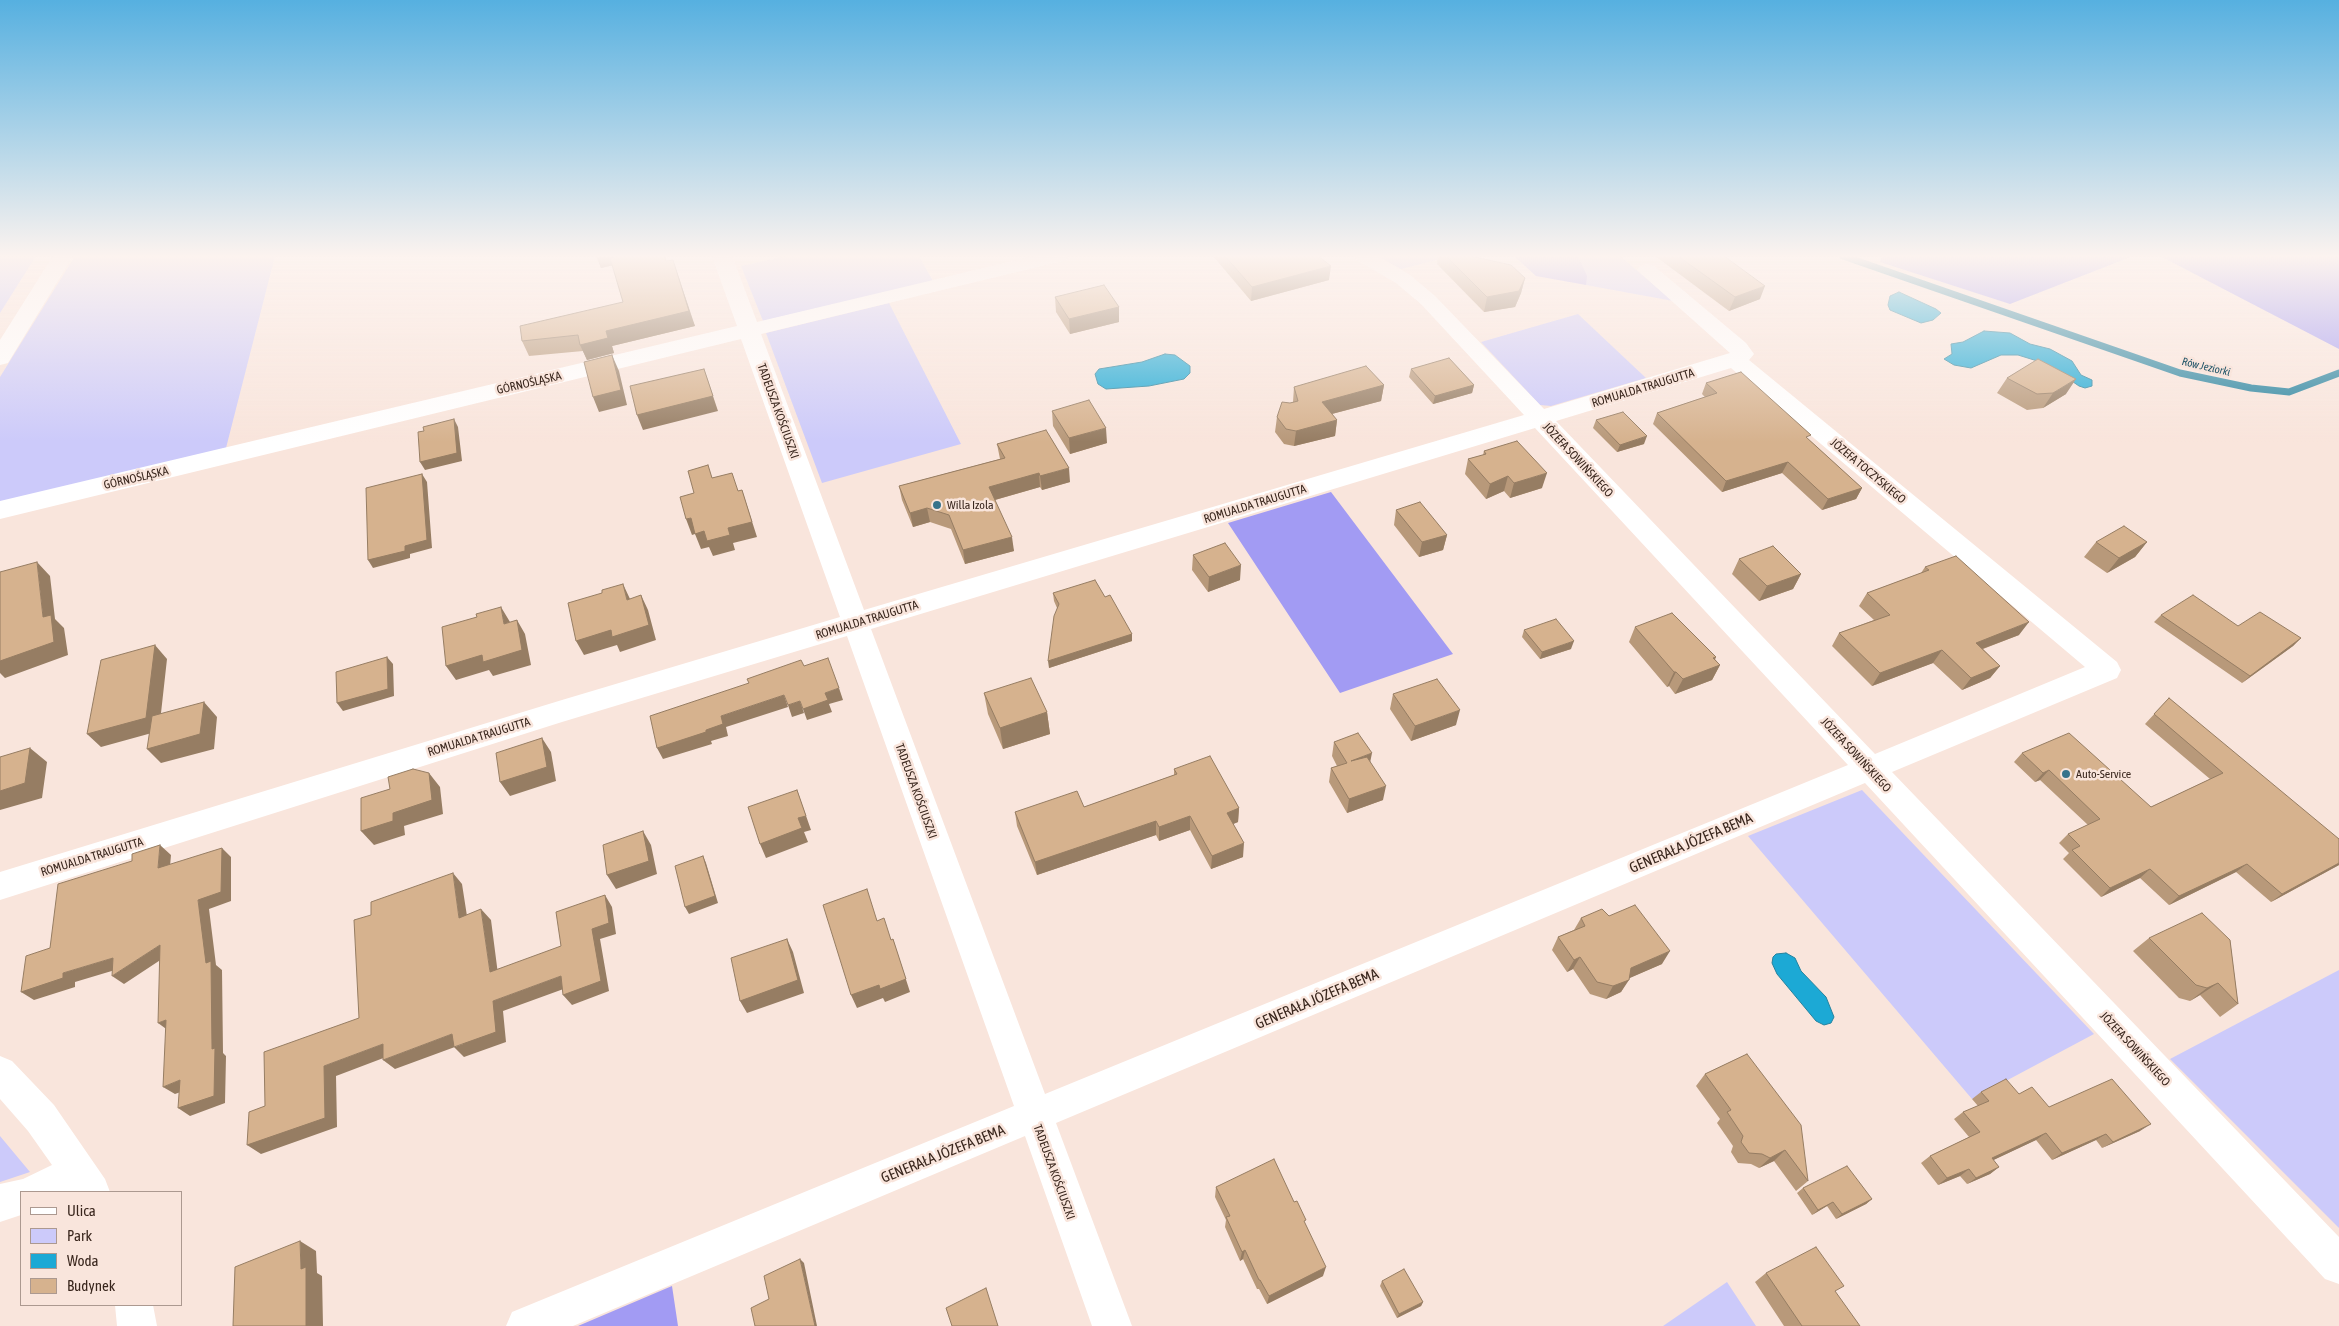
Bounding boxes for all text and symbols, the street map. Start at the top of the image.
water label: Rów Jeziorki [2181,355,2231,379]
street label: TADEUSZA KOŚCIUSZKI [754,362,802,460]
street label: ROMUALDA TRAUGUTTA [1590,366,1696,410]
street label: GÓRNOŚLĄSKA [495,369,563,397]
street label: JÓZEFA SOWIŃSKIEGO [1540,420,1616,500]
street label: JÓZEFA TOCZYSKIEGO [1827,435,1909,507]
street label: GÓRNOŚLĄSKA [102,464,170,492]
street label: ROMUALDA TRAUGUTTA [1202,482,1308,526]
place label: Willa Izola [947,498,994,512]
marker: Willa Izola [931,499,943,511]
street label: ROMUALDA TRAUGUTTA [814,598,920,642]
street label: ROMUALDA TRAUGUTTA [426,715,532,759]
street label: JÓZEFA SOWIŃSKIEGO [1818,715,1894,795]
street label: TADEUSZA KOŚCIUSZKI [892,742,940,840]
place label: Auto-Service [2076,767,2131,781]
marker: Auto-Service [2060,768,2072,780]
street label: GENERAŁA JÓZEFA BEMA [1627,809,1755,877]
street label: ROMUALDA TRAUGUTTA [39,835,145,879]
street label: GENERAŁA JÓZEFA BEMA [1253,965,1381,1033]
street label: JÓZEFA SOWIŃSKIEGO [2097,1009,2173,1089]
street label: GENERAŁA JÓZEFA BEMA [878,1121,1008,1187]
street label: TADEUSZA KOŚCIUSZKI [1030,1123,1078,1221]
legend [20,1191,182,1306]
text: Ulica [67,1202,96,1219]
text: Park [67,1227,92,1244]
text: Woda [67,1252,99,1269]
text: Budynek [67,1277,115,1294]

